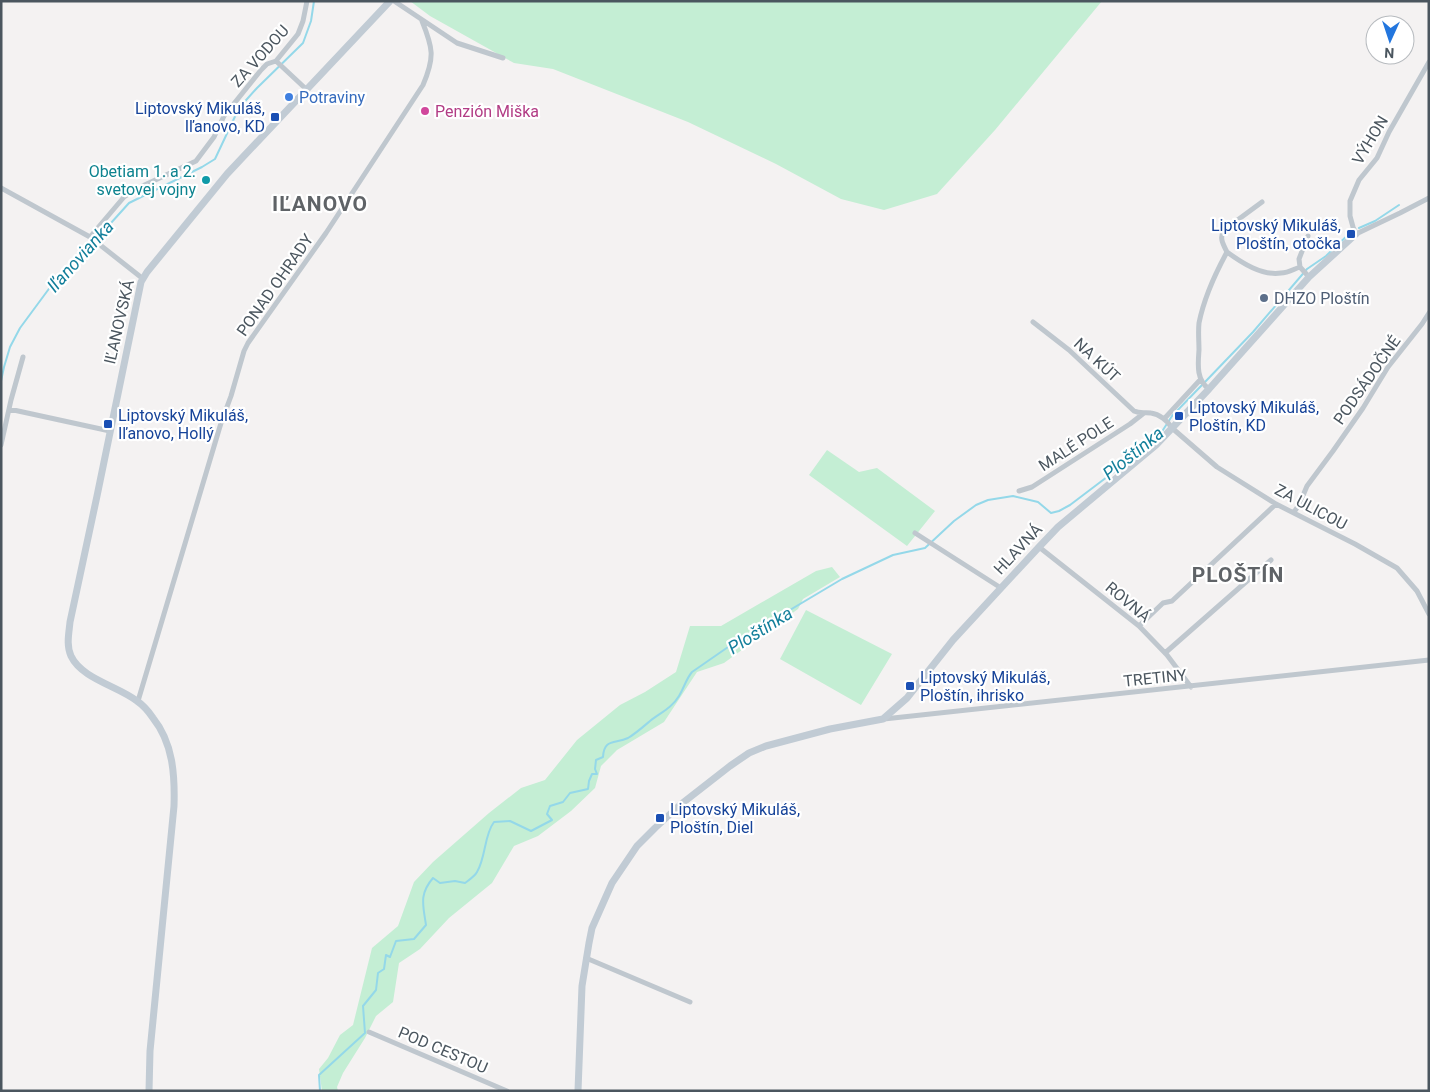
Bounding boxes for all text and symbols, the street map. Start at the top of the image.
north arrow [1365,15,1415,65]
street label: ZA VODOU [227,21,293,91]
text: N [1384,45,1395,61]
place label: Potraviny [299,88,366,107]
marker: Potraviny [283,91,295,103]
place label: Liptovský Mikuláš, Iľanovo, KD [135,99,265,136]
place label: Penzión Miška [435,102,539,121]
marker: Penzión Miška [419,105,431,117]
marker: Liptovský Mikuláš, Iľanovo, KD [269,111,281,123]
street label: VÝHON [1348,112,1392,168]
place label: Obetiam 1. a 2. svetovej vojny [89,162,196,199]
marker: Obetiam 1. a 2. svetovej vojny [200,174,212,186]
district label: IĽANOVO [272,192,368,216]
water label: Iľanovianka [42,216,118,296]
place label: Liptovský Mikuláš, Ploštín, otočka [1211,216,1341,253]
marker: Liptovský Mikuláš, Ploštín, otočka [1345,228,1357,240]
street label: PONAD OHRADY [233,230,317,340]
street label: IĽANOVSKÁ [100,277,138,366]
place label: DHZO Ploštín [1274,289,1370,308]
marker: DHZO Ploštín [1258,292,1270,304]
street label: PODSÁDOČNÉ [1329,331,1405,428]
street label: NA KÚT [1070,334,1124,386]
place label: Liptovský Mikuláš, Ploštín, KD [1189,398,1319,435]
place label: Liptovský Mikuláš, Iľanovo, Hollý [118,406,248,443]
marker: Liptovský Mikuláš, Ploštín, KD [1173,410,1185,422]
street label: MALÉ POLE [1035,413,1117,475]
marker: Liptovský Mikuláš, Iľanovo, Hollý [102,418,114,430]
water label: Ploštínka [1098,422,1168,484]
street label: ZA ULICOU [1272,480,1350,534]
street label: HLAVNÁ [990,519,1047,578]
district label: PLOŠTÍN [1192,563,1284,587]
street label: ROVNÁ [1102,578,1155,627]
water label: Ploštínka [724,602,796,658]
street label: TRETINY [1123,665,1188,691]
place label: Liptovský Mikuláš, Ploštín, ihrisko [920,668,1050,705]
marker: Liptovský Mikuláš, Ploštín, ihrisko [904,680,916,692]
place label: Liptovský Mikuláš, Ploštín, Diel [670,800,800,837]
marker: Liptovský Mikuláš, Ploštín, Diel [654,812,666,824]
street label: POD CESTOU [395,1023,491,1077]

